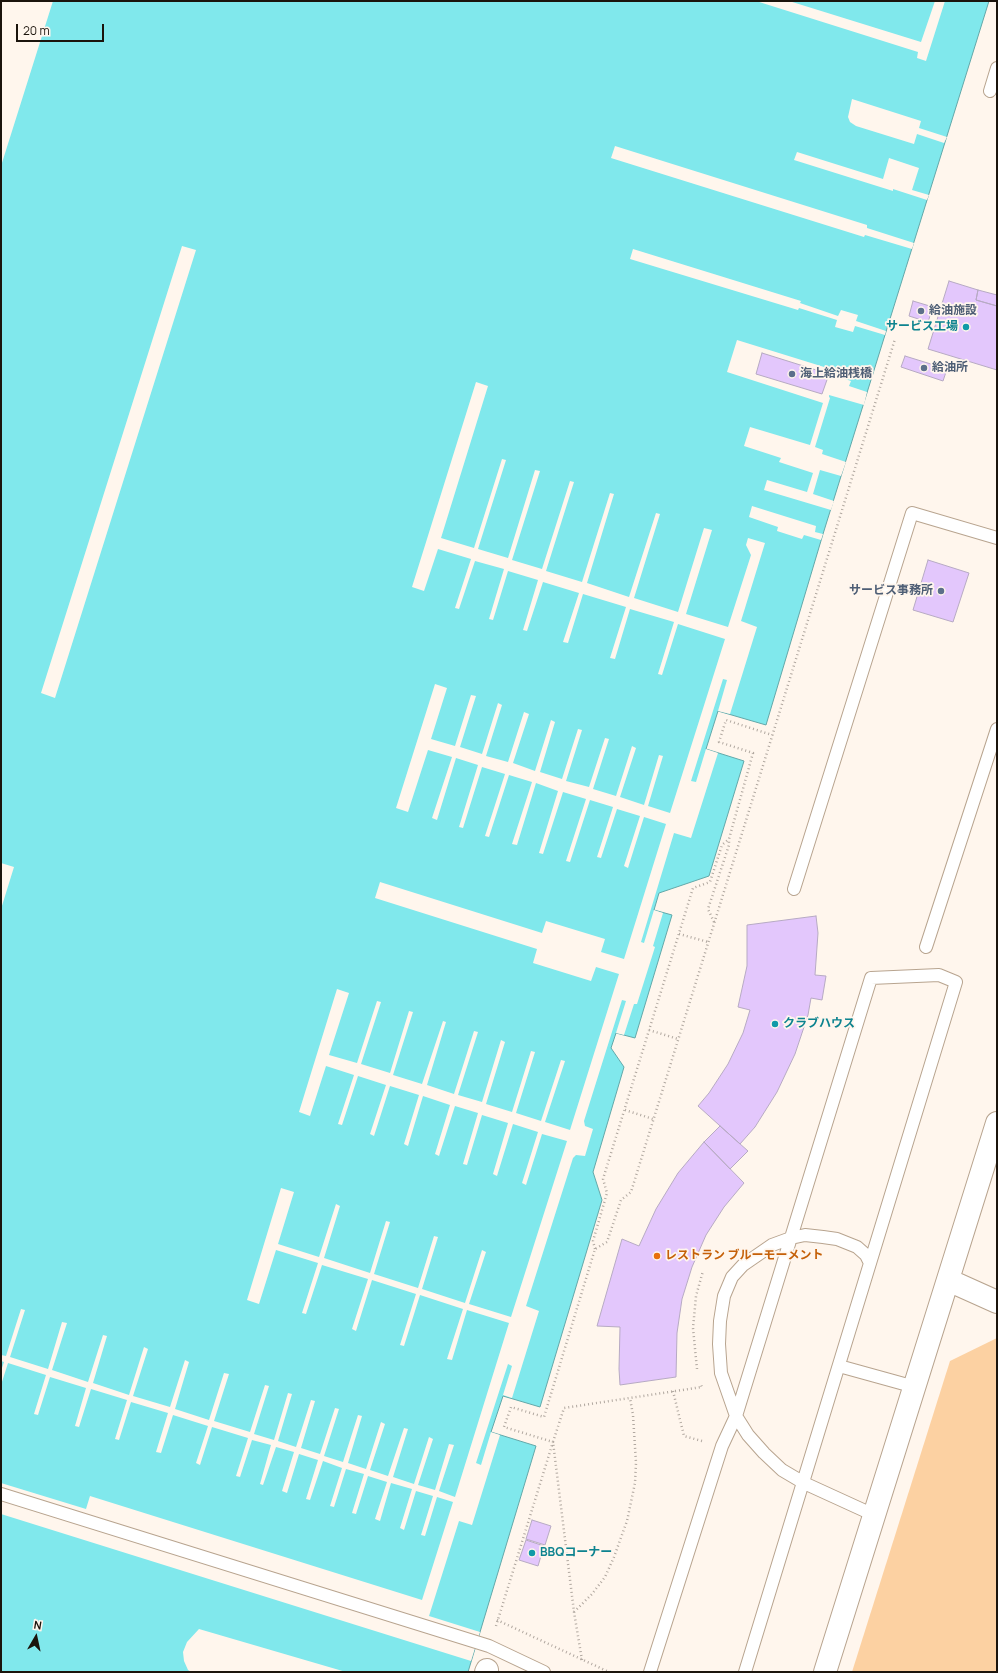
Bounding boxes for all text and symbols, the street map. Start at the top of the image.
scale bar [18,16,106,42]
text: 20 m [23,22,50,39]
place label: 給油施設 [929,304,977,318]
marker: 給油施設 [916,306,926,316]
place label: サービス工場 [886,320,958,334]
marker: サービス工場 [961,322,971,332]
place label: 給油所 [932,361,968,375]
marker: 給油所 [919,363,929,373]
place label: 海上給油桟橋 [800,367,872,381]
marker: 海上給油桟橋 [787,369,797,379]
place label: サービス事務所 [849,584,933,598]
marker: サービス事務所 [936,586,946,596]
place label: クラブハウス [783,1017,855,1031]
marker: クラブハウス [770,1019,780,1029]
place label: レストラン ブルーモーメント [665,1249,823,1263]
marker: レストラン ブルーモーメント [652,1251,662,1261]
place label: BBQコーナー [540,1546,612,1560]
marker: BBQコーナー [527,1548,537,1558]
north arrow [16,1617,56,1657]
text: N [33,1617,43,1633]

